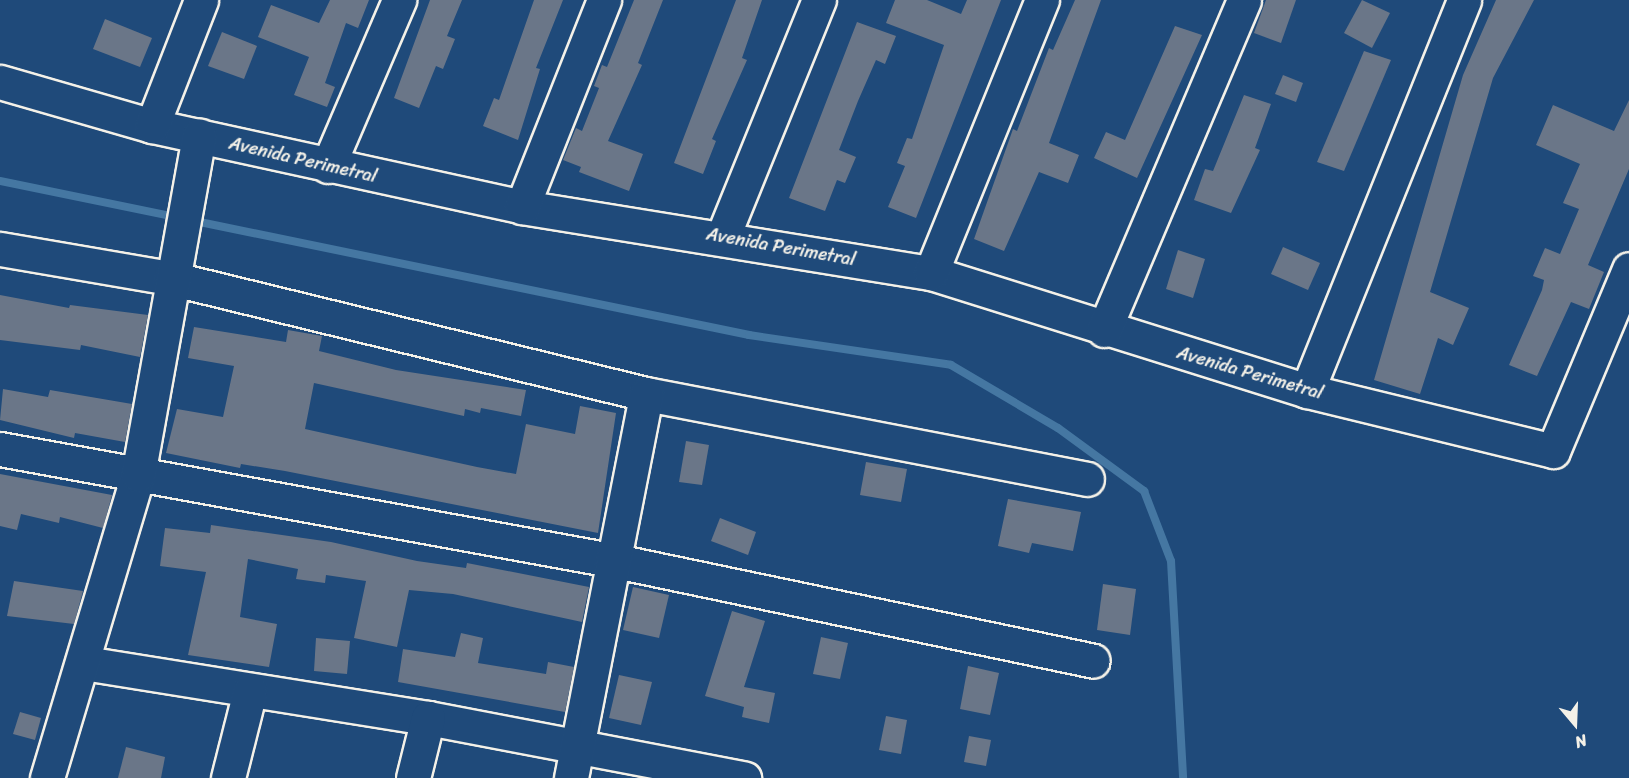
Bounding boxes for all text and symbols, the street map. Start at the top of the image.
street label: Avenida Perimetral [227,132,379,188]
street label: Avenida Perimetral [705,223,857,271]
street label: Avenida Perimetral [1174,342,1326,404]
north arrow [1545,694,1605,754]
text: N [1571,726,1591,757]

